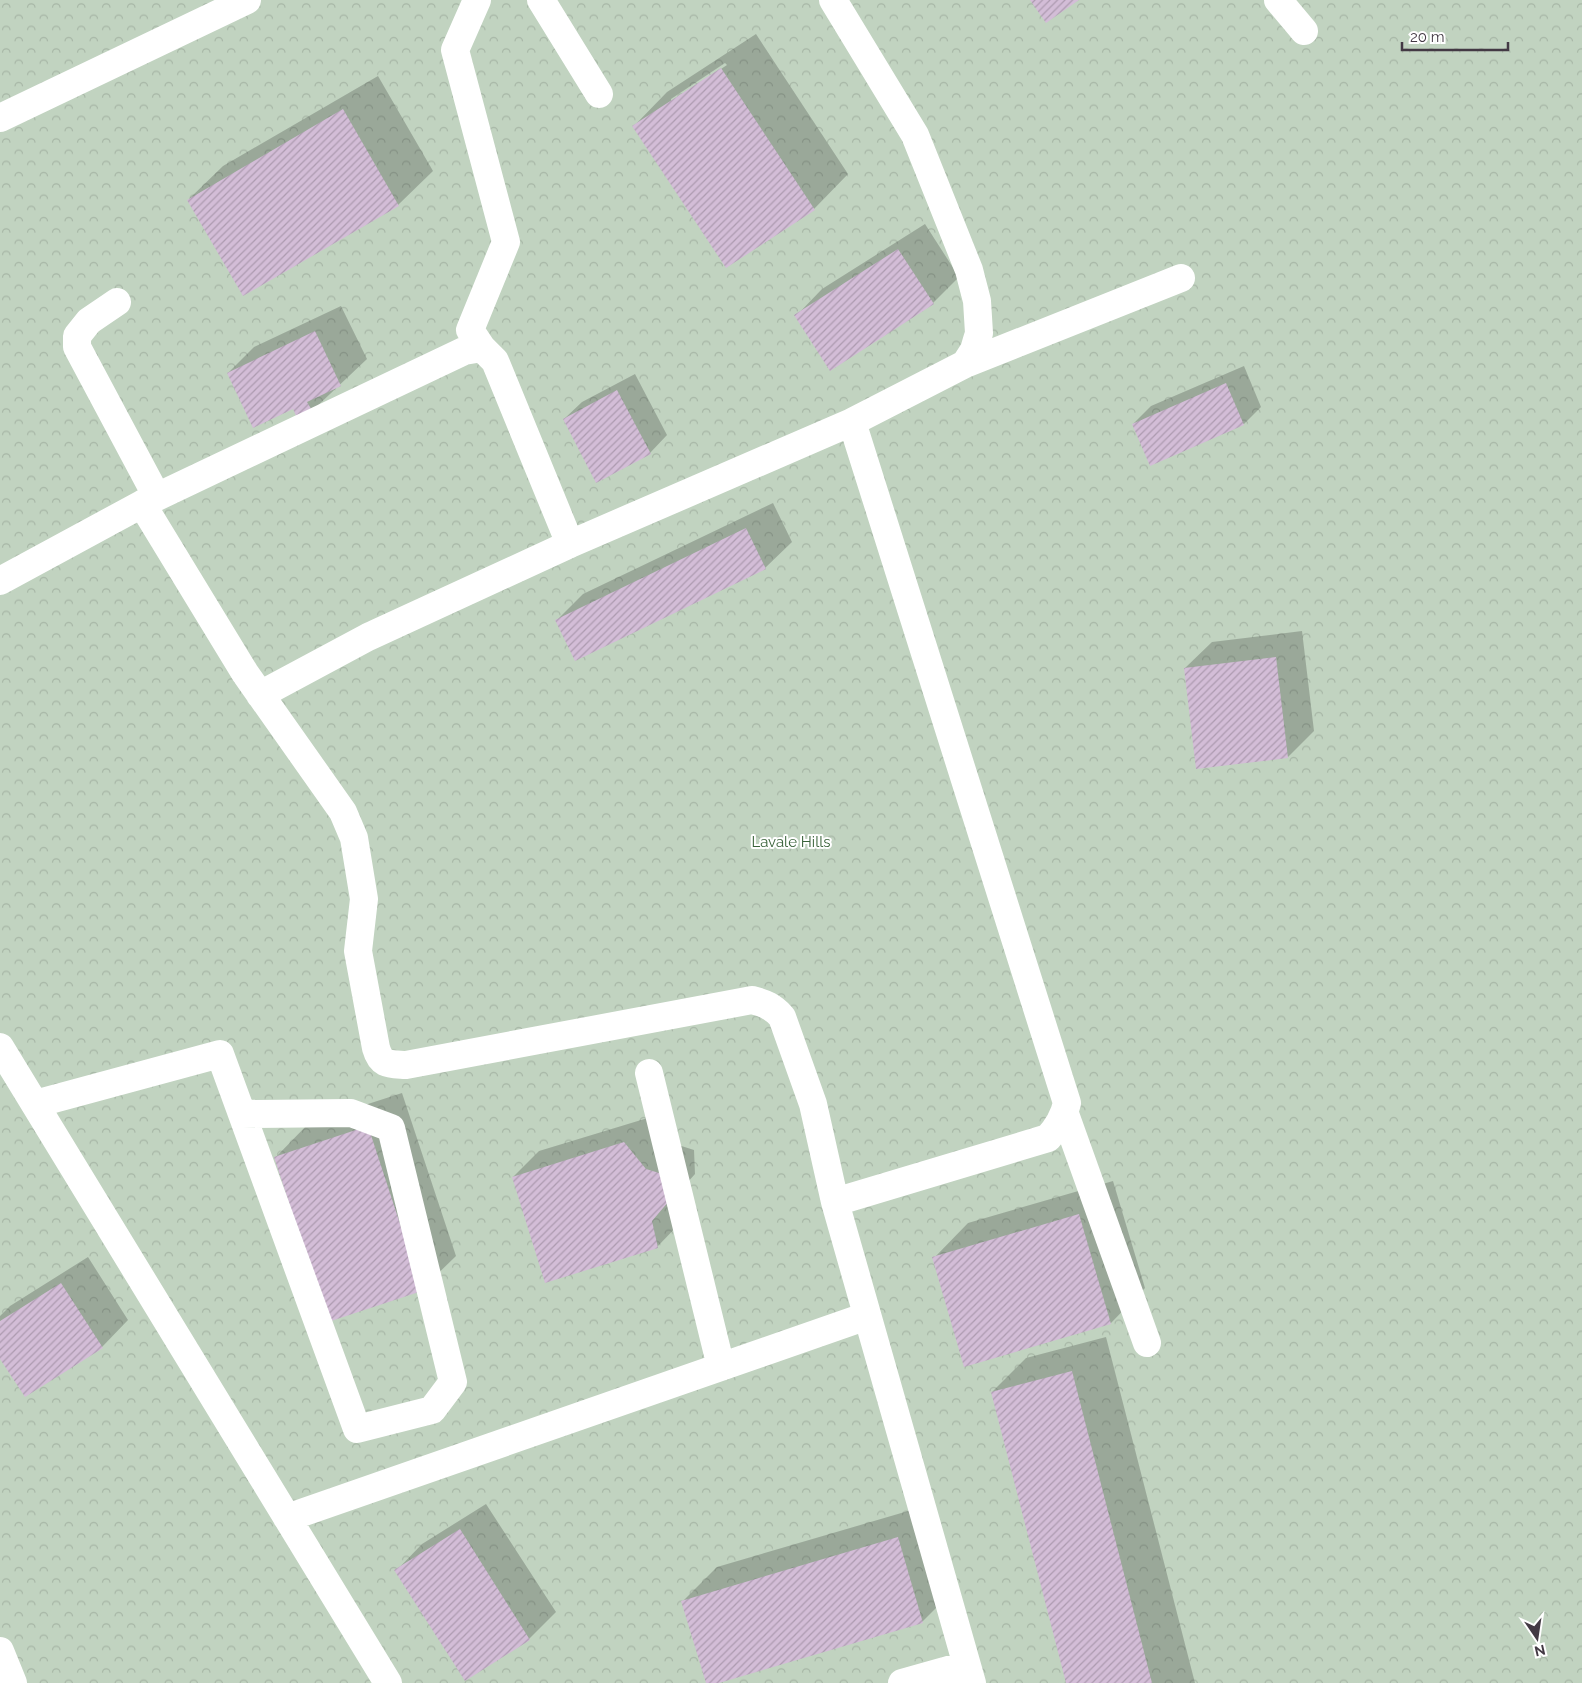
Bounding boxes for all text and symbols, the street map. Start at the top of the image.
scale bar [1402,20,1508,52]
text: 20 m [1410,28,1445,46]
park label: Lavale Hills [751,833,831,851]
north arrow [1512,1613,1562,1663]
text: N [1533,1642,1547,1660]

